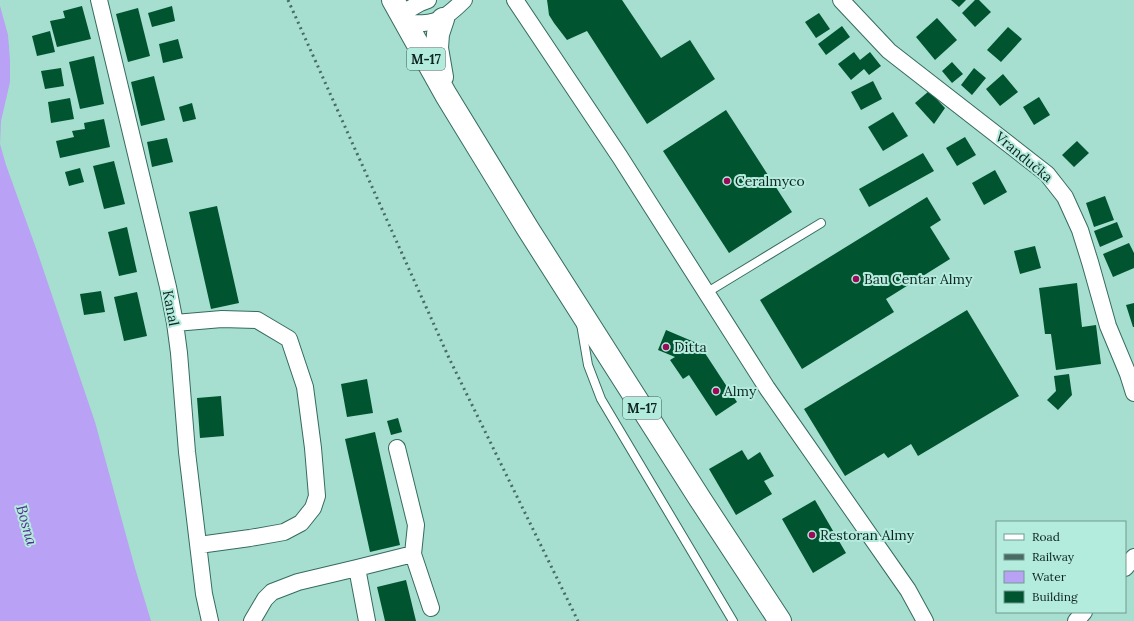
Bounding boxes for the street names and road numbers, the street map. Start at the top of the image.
road number: M-17 [407,48,445,70]
street label: Vrandučka [991,127,1056,186]
street label: Kanal [159,288,183,328]
road number: M-17 [623,397,661,419]

